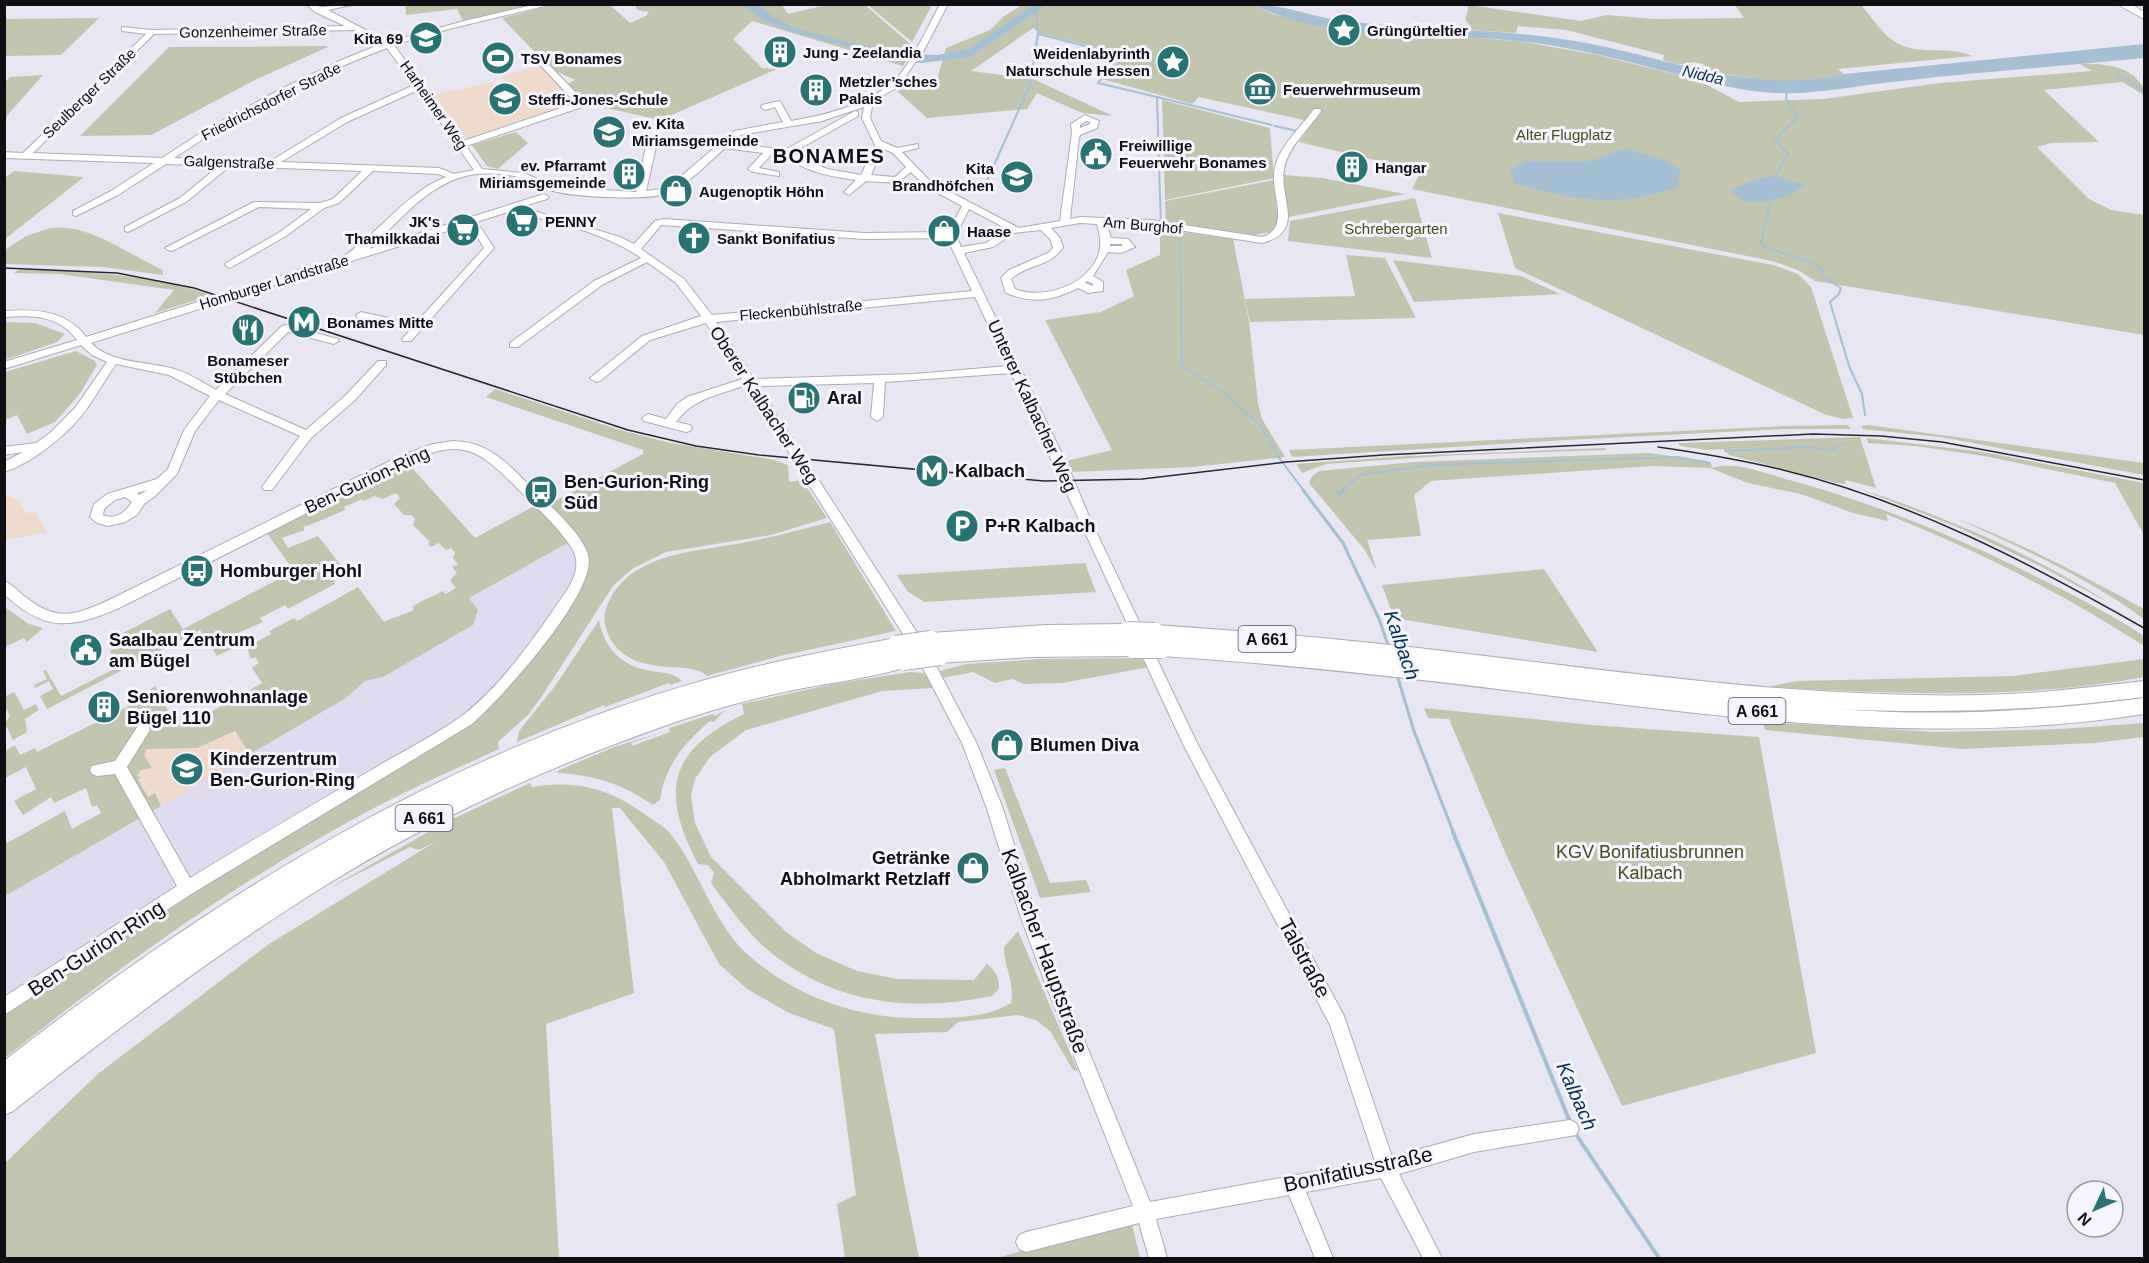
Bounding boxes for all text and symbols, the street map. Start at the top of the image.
place icon: Grüngürteltier [1326,12,1362,48]
school or university icon: Kita 69 [408,20,444,56]
street label: Gonzenheimer Straße [179,21,327,41]
place label: Grüngürteltier [1367,22,1468,39]
place label: Kita 69 [354,30,403,47]
building icon: Jung - Zeelandia [762,34,798,70]
sports icon: TSV Bonames [480,40,516,76]
street label: Seulberger Straße [39,44,139,142]
place label: Jung - Zeelandia [803,44,922,61]
place icon: Weidenlabyrinth Naturschule Hessen [1155,44,1191,80]
place label: Weidenlabyrinth Naturschule Hessen [1006,45,1150,79]
place label: TSV Bonames [521,50,622,67]
street label: Harheimer Weg [397,57,471,153]
street label: Friedrichsdorfer Straße [198,58,344,144]
water label: Nidda [1681,62,1725,88]
museum icon: Feuerwehrmuseum [1242,71,1278,107]
building icon: Metzler’sches Palais [798,72,834,108]
place label: Metzler’sches Palais [839,73,937,107]
school or university icon: Steffi-Jones-Schule [487,81,523,117]
place label: Feuerwehrmuseum [1283,81,1421,98]
place label: Steffi-Jones-Schule [528,91,668,108]
school or university icon: ev. Kita Miriamsgemeinde [591,114,627,150]
place label: ev. Kita Miriamsgemeinde [632,115,759,149]
park label: Alter Flugplatz [1516,126,1612,143]
public building icon: Freiwillige Feuerwehr Bonames [1078,136,1114,172]
place label: Freiwillige Feuerwehr Bonames [1119,137,1267,171]
district label: BONAMES [773,145,885,167]
building icon: Hangar [1334,149,1370,185]
street label: Galgenstraße [183,152,275,172]
building icon: ev. Pfarramt Miriamsgemeinde [611,156,647,192]
place label: ev. Pfarramt Miriamsgemeinde [479,157,606,191]
school or university icon: Kita Brandhöfchen [999,159,1035,195]
place label: Hangar [1375,159,1427,176]
place label: Kita Brandhöfchen [892,160,995,194]
shop icon: Augenoptik Höhn [658,173,694,209]
place label: Augenoptik Höhn [699,183,824,200]
supermarket icon: PENNY [504,203,540,239]
supermarket icon: JK's Thamilkkadai [445,212,481,248]
place label: JK's Thamilkkadai [345,213,440,247]
place label: PENNY [545,213,597,230]
shop icon: Haase [926,213,962,249]
street label: Am Burghof [1103,213,1184,237]
church icon: Sankt Bonifatius [676,220,712,256]
park label: Schrebergarten [1344,220,1448,237]
place label: Haase [967,223,1011,240]
place label: Sankt Bonifatius [717,230,835,247]
street label: Homburger Landstraße [197,251,351,313]
street label: Fleckenbühlstraße [739,296,863,324]
metro station icon: Bonames Mitte [286,304,322,340]
restaurant icon: Bonameser Stübchen [230,312,266,348]
place label: Bonames Mitte [327,314,434,331]
street label: Unterer Kalbacher Weg [983,316,1081,496]
street label: Oberer Kalbacher Weg [706,322,822,488]
place label: Bonameser Stübchen [207,352,289,386]
fuel station icon: Aral [786,380,822,416]
place label: Aral [827,388,862,408]
street label: Ben-Gurion-Ring [302,442,432,518]
metro station icon: Kalbach [914,453,950,489]
place label: Kalbach [955,460,1025,482]
place label: Ben-Gurion-Ring Süd [564,472,709,513]
bus stop icon: Ben-Gurion-Ring Süd [523,474,559,510]
parking icon: P+R Kalbach [944,508,980,544]
place label: P+R Kalbach [985,516,1096,536]
bus stop icon: Homburger Hohl [179,553,215,589]
place label: Homburger Hohl [220,561,362,581]
water label: Kalbach [1380,607,1424,683]
road number: A 661 [1238,626,1296,652]
place label: Saalbau Zentrum am Bügel [109,630,255,671]
public building icon: Saalbau Zentrum am Bügel [68,632,104,668]
place label: Seniorenwohnanlage Bügel 110 [127,687,308,728]
building icon: Seniorenwohnanlage Bügel 110 [86,689,122,725]
road number: A 661 [1728,698,1786,724]
shop icon: Blumen Diva [989,727,1025,763]
place label: Blumen Diva [1030,735,1140,755]
place label: Kinderzentrum Ben-Gurion-Ring [210,749,355,790]
school or university icon: Kinderzentrum Ben-Gurion-Ring [169,751,205,787]
road number: A 661 [396,805,452,831]
park label: KGV Bonifatiusbrunnen Kalbach [1556,842,1744,883]
street label: Kalbacher Hauptstraße [997,846,1093,1056]
place label: Getränke Abholmarkt Retzlaff [780,848,951,889]
shop icon: Getränke Abholmarkt Retzlaff [955,850,991,886]
street label: Ben-Gurion-Ring [24,895,168,1001]
street label: Talstraße [1275,914,1335,1002]
water label: Kalbach [1552,1059,1602,1133]
street label: Bonifatiusstraße [1281,1142,1435,1196]
north arrow [2065,1179,2125,1239]
text: N [2074,1209,2095,1229]

